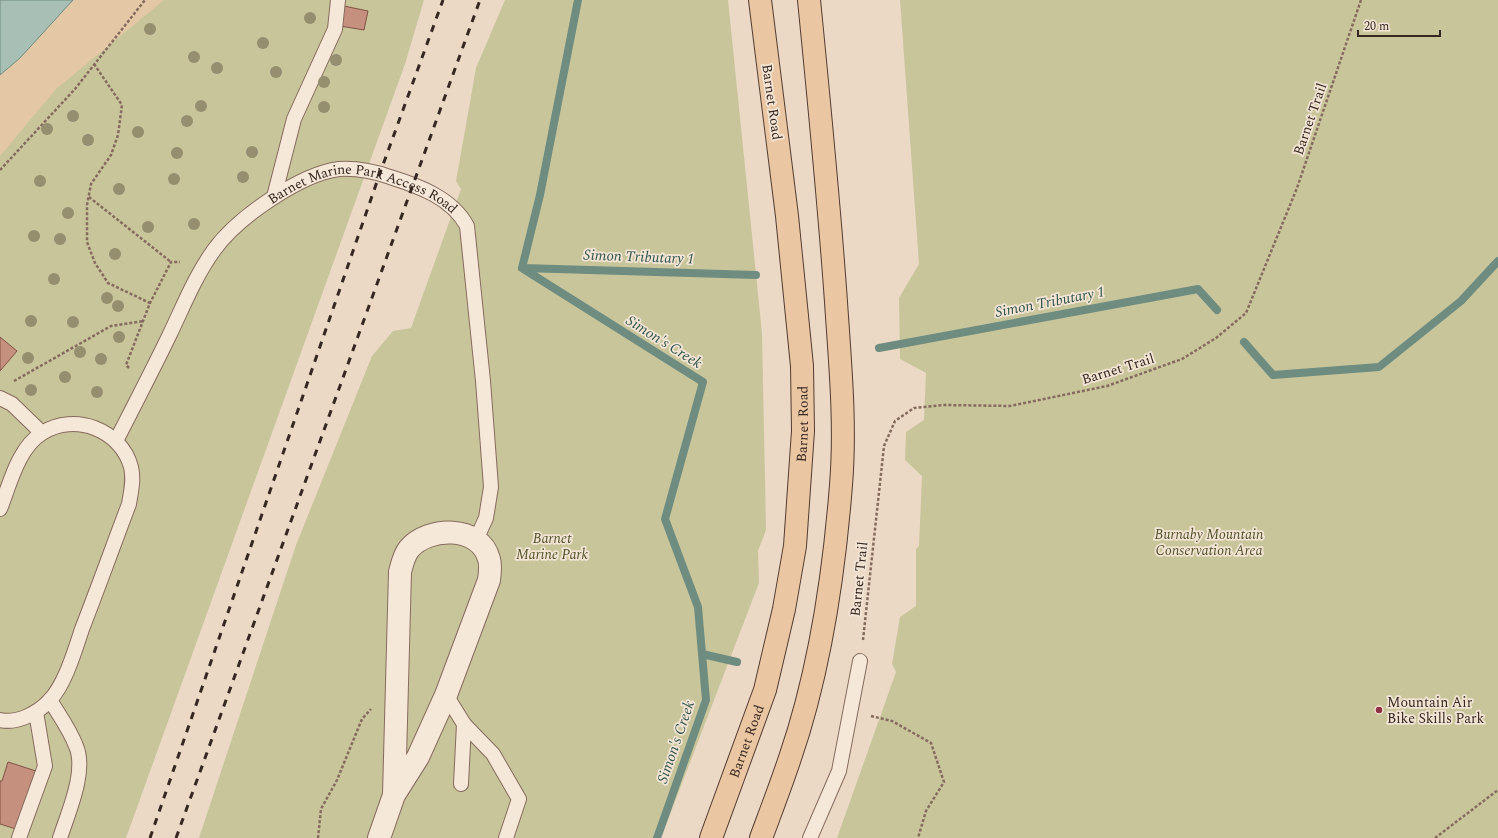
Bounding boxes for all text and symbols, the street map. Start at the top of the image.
scale bar [1358,12,1440,38]
text: 20 m [1364,17,1389,36]
street label: Barnet Road [756,63,788,142]
street label: Barnet Trail [1288,80,1332,158]
text: Barnet Marine Park Access Road [263,158,463,218]
street label: Barnet Marine Park Access Road [260,196,464,224]
water label: Simon Tributary 1 [583,244,695,270]
water label: Simon Tributary 1 [993,280,1107,324]
water label: Simon's Creek [621,309,707,375]
street label: Barnet Trail [1079,348,1157,390]
street label: Barnet Road [790,385,814,463]
park label: Burnaby Mountain Conservation Area [1155,524,1264,561]
park label: Barnet Marine Park [516,528,588,565]
street label: Barnet Trail [845,541,873,617]
place label: Mountain Air Bike Skills Park [1387,692,1485,729]
water label: Simon's Creek [651,697,701,787]
street label: Barnet Road [723,701,769,781]
marker: Mountain Air Bike Skills Park [1374,705,1384,715]

